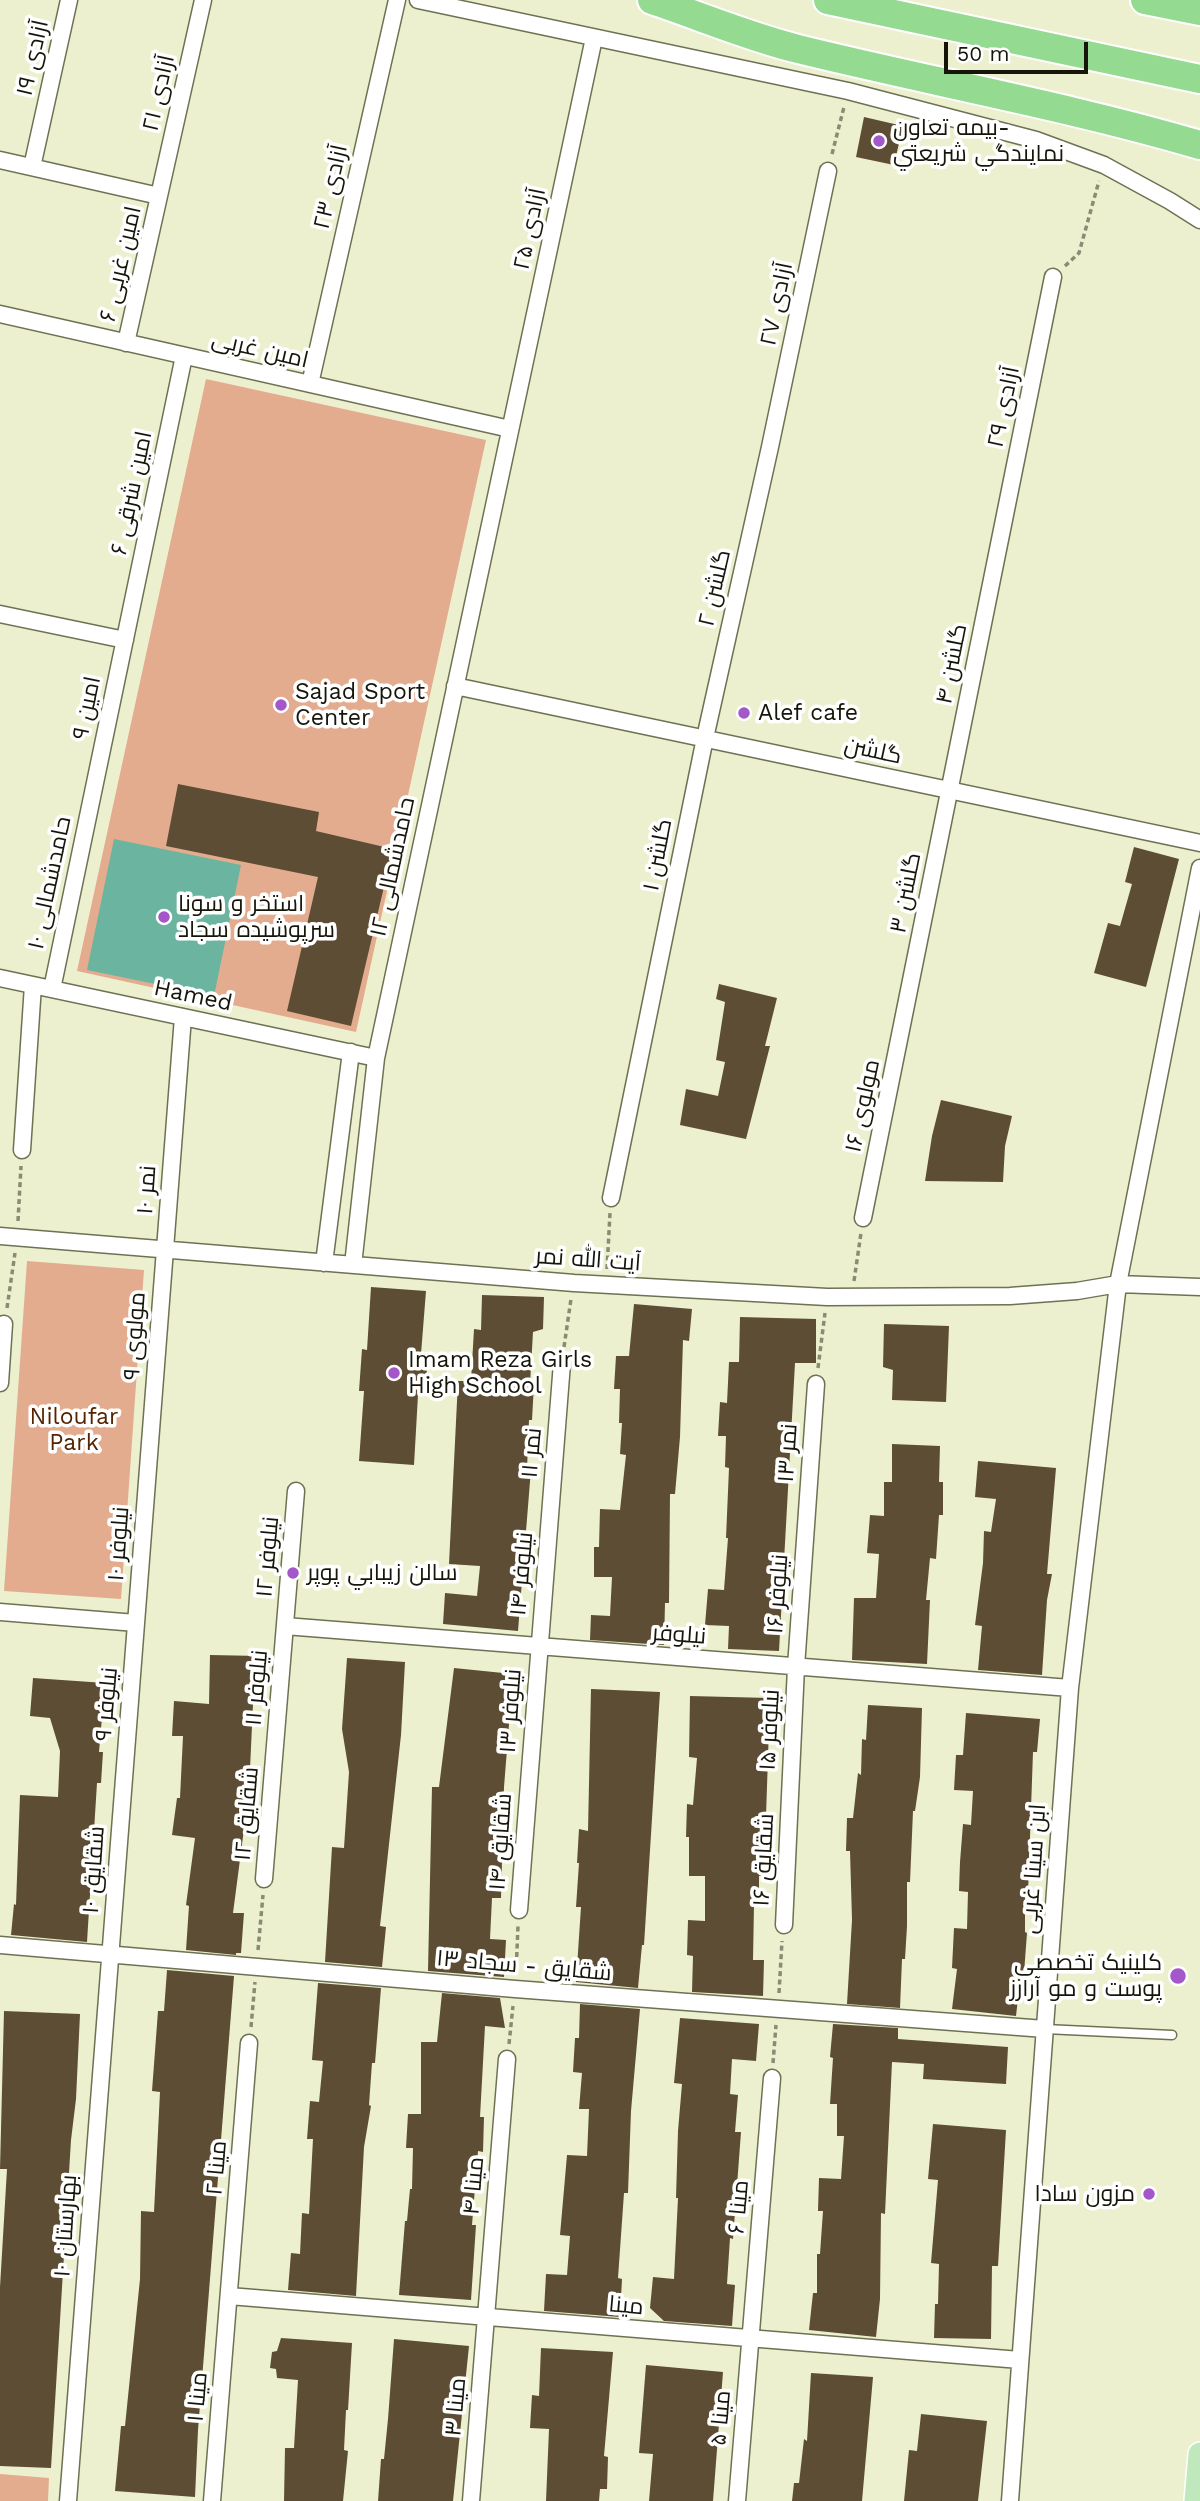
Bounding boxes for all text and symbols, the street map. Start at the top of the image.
street label: ۱۹ آزادی [11,17,55,99]
scale bar [948,28,1092,72]
text: 50 m [957,41,1009,66]
street label: آزادی ۲۱ [137,52,181,134]
place label: بيمه تعاون- نمايندگي شريعتي [893,114,1064,168]
marker: بيمه تعاون- نمايندگي شريعتي [871,133,887,149]
street label: آزادی ۲۳ [308,142,354,232]
street label: آزادی ۲۵ [508,186,552,272]
street label: امین غربی ۶ [94,204,148,324]
street label: ۲۷ آزادی [755,260,799,348]
street label: امین غربی [209,325,311,375]
street label: آزادی ۲۹ [982,364,1026,450]
street label: امین شرقی ۶ [105,429,159,557]
street label: گلشن ۲ [693,547,737,629]
street label: گلشن ۴ [931,622,973,706]
street label: امین ۹ [67,674,107,742]
place label: Sajad Sport Center [295,678,425,732]
marker: Sajad Sport Center [273,697,289,713]
place label: Alef cafe [758,699,858,727]
marker: Alef cafe [736,705,752,721]
street label: گلشن [842,731,904,771]
street label: حامدشمالی ۱۲ [365,795,421,939]
street label: حامدشمالی ۱۰ [22,814,78,952]
street label: گلشن ۱ [637,817,679,893]
street label: گلشن ۳ [885,850,927,936]
place label: استخر و سونا سرپوشیده سجاد [178,890,335,944]
marker: استخر و سونا سرپوشیده سجاد [156,909,172,925]
street label: Hamed [151,974,235,1018]
street label: مولوی ۱۶ [840,1057,886,1155]
street label: نمر ۱۰ [132,1164,162,1216]
street label: آیت الله نمر [534,1243,642,1277]
street label: مولوی ۹ [118,1291,152,1381]
place label: Imam Reza Girls High School [408,1346,592,1400]
marker: Imam Reza Girls High School [386,1365,402,1381]
park label: Niloufar Park [30,1403,118,1457]
street label: نمر ۱۳ [772,1423,804,1483]
street label: نمر ۱۱ [516,1427,548,1479]
street label: نیلوفر ۱۰ [103,1506,135,1582]
street label: نیلوفر ۱۲ [251,1515,285,1599]
street label: نیلوفر ۱۴ [505,1531,539,1617]
street label: نیلوفر ۱۶ [761,1553,795,1635]
place label: سالن زيبابي پوپر [307,1559,457,1587]
marker: سالن زيبابي پوپر [285,1565,301,1581]
street label: نیلوفر [651,1619,707,1651]
street label: نیلوفر ۱۱ [240,1649,274,1727]
street label: نیلوفر ۹ [90,1666,124,1742]
street label: نیلوفر ۱۳ [494,1668,528,1754]
street label: نیلوفر ۱۵ [754,1689,786,1771]
street label: شقایق ۱۲ [229,1766,265,1862]
street label: شقایق ۱۴ [484,1792,518,1892]
street label: ابن سینا غربی [1016,1803,1052,1935]
street label: شقایق ۱۶ [748,1813,780,1907]
street label: شقایق ۱۰ [77,1825,111,1915]
street label: شقایق - سجاد ۱۳ [435,1945,613,1987]
place label: کلینیک تخصصی پوست و مو آرارز [1010,1949,1162,2003]
marker: کلینیک تخصصی پوست و مو آرارز [1168,1966,1188,1986]
street label: مینا ۲ [201,2139,233,2197]
street label: مینا ۴ [458,2156,490,2216]
street label: بهارستان ۱۰ [49,2174,83,2278]
street label: مینا ۶ [723,2179,755,2235]
place label: مزون سادا [1035,2180,1135,2208]
marker: مزون سادا [1141,2186,1157,2202]
street label: مینا [607,2291,645,2321]
street label: مینا ۱ [182,2371,214,2423]
street label: مینا ۳ [440,2377,472,2437]
street label: مینا ۵ [705,2389,737,2447]

